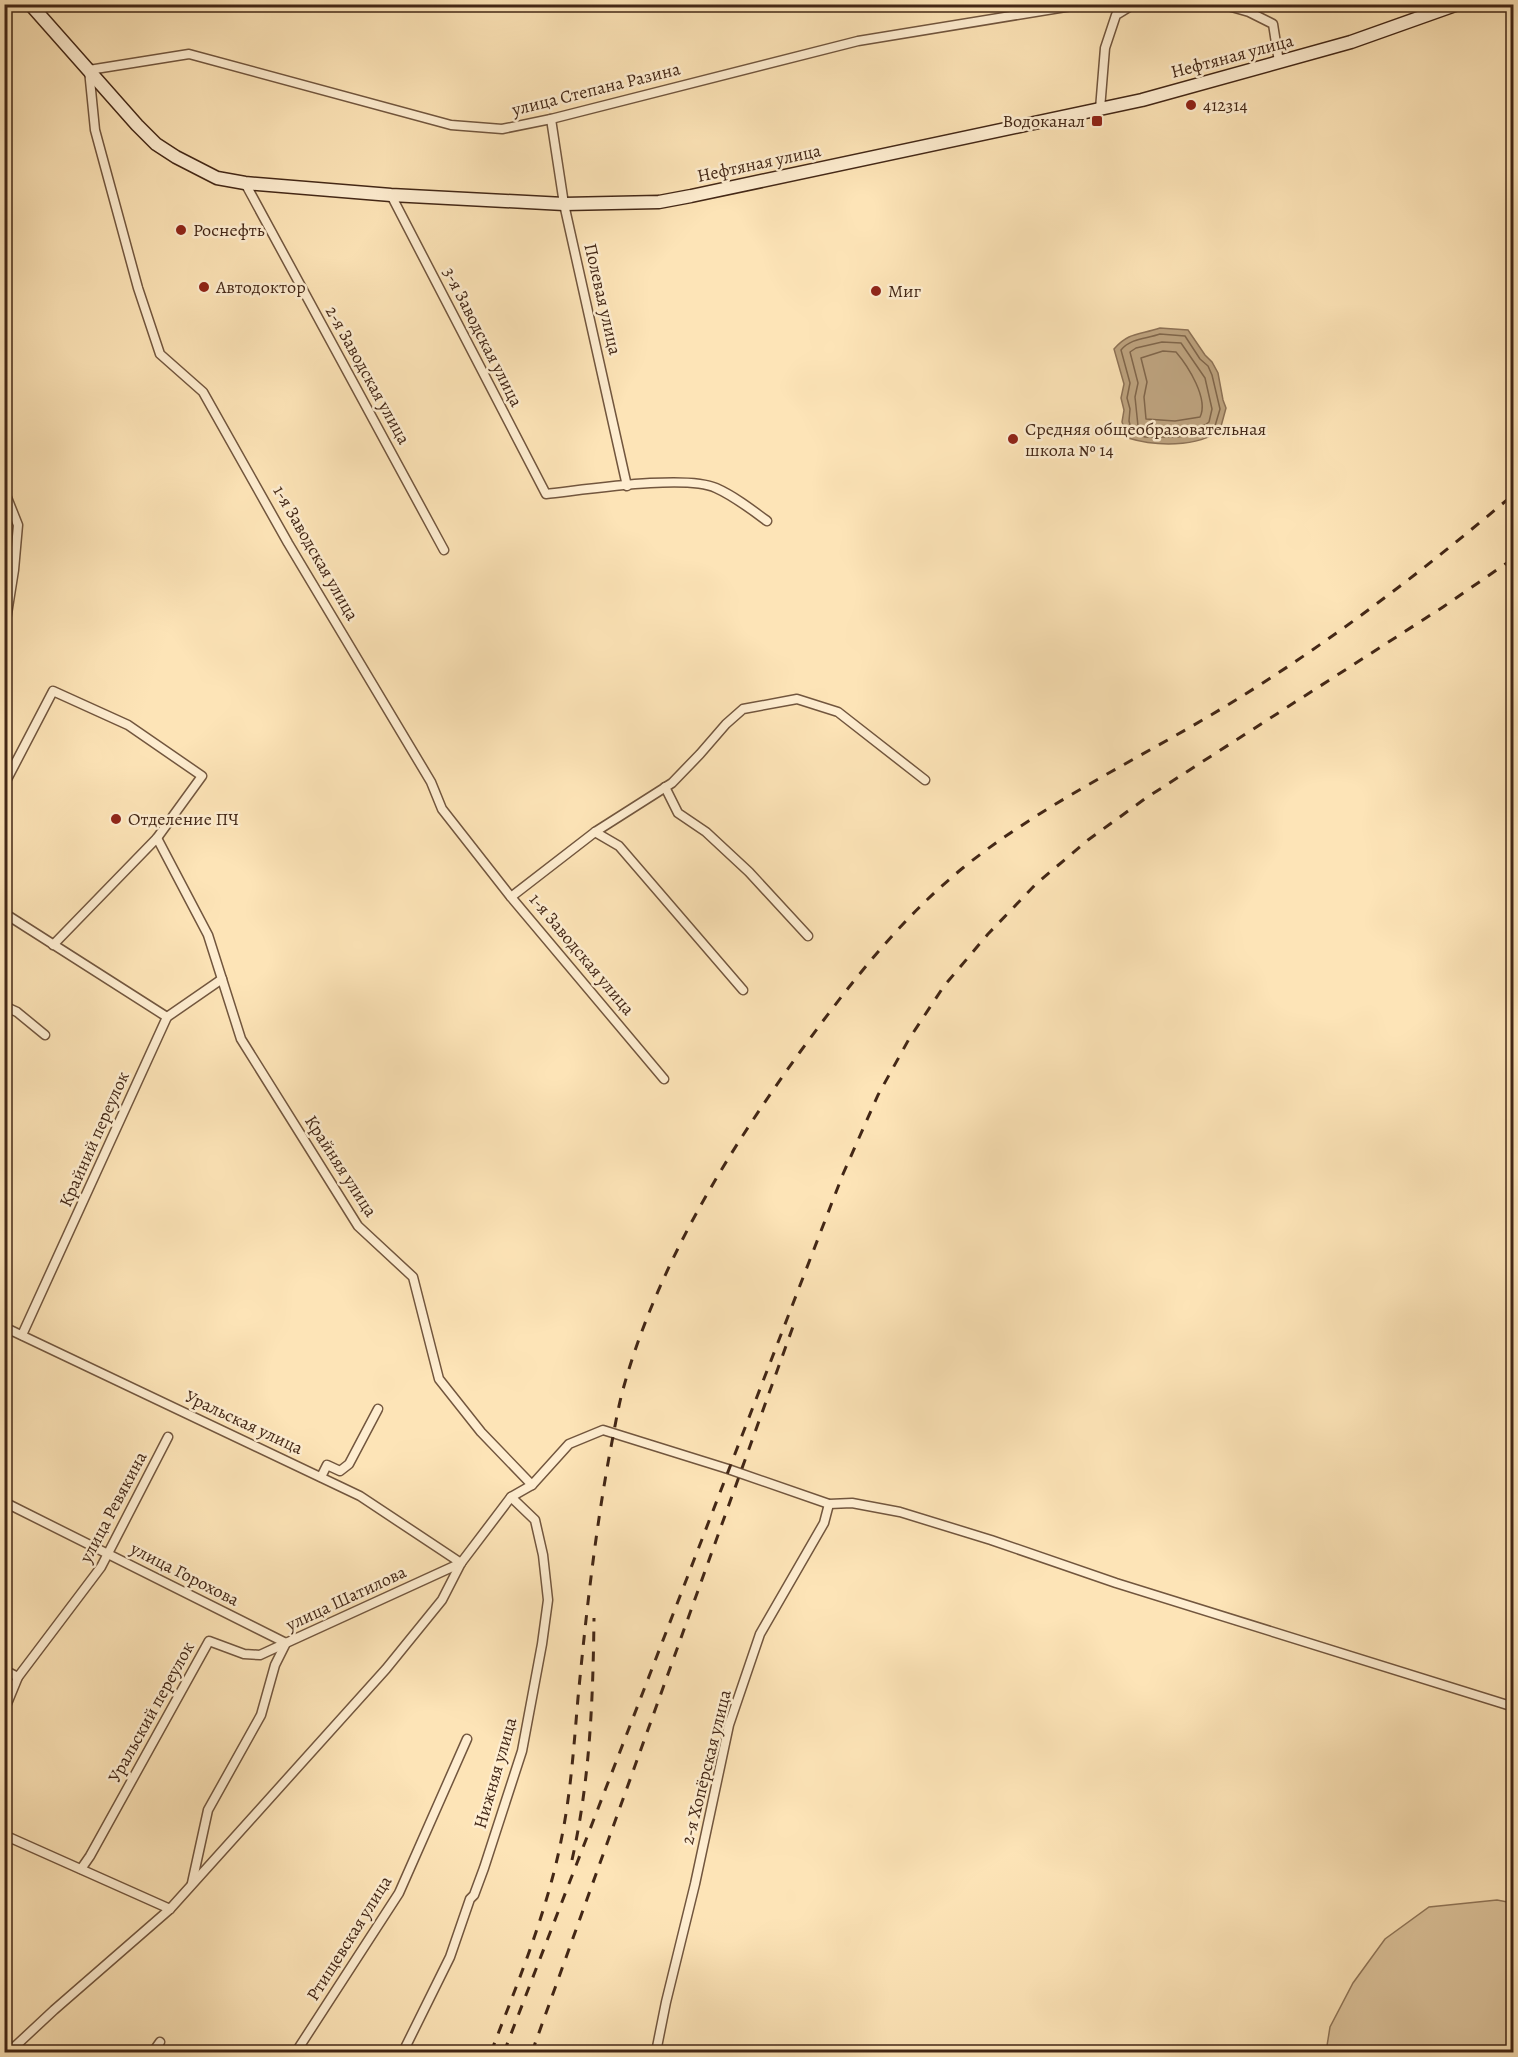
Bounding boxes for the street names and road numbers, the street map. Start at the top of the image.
street label: Нефтяная улица [1168,28,1297,84]
street label: улица Степана Разина [508,56,683,122]
street label: Нефтяная улица [695,138,824,188]
street label: Полевая улица [579,241,628,358]
street label: 3-я Заводская улица [437,263,529,412]
street label: 2-я Заводская улица [320,301,416,449]
street label: 1-я Заводская улица [267,481,365,626]
street label: 1-я Заводская улица [524,888,641,1021]
street label: Крайний переулок [53,1067,135,1211]
street label: Крайняя улица [299,1110,383,1222]
street label: Уральская улица [181,1384,307,1460]
street label: улица Ревякина [73,1447,153,1568]
street label: улица Горохова [126,1536,244,1612]
street label: улица Шатилова [281,1559,411,1637]
street label: Уральский переулок [102,1637,200,1787]
street label: 2-я Хопёрская улица [675,1686,737,1847]
street label: Нижняя улица [468,1714,523,1832]
street label: Ртищевская улица [301,1870,398,2005]

